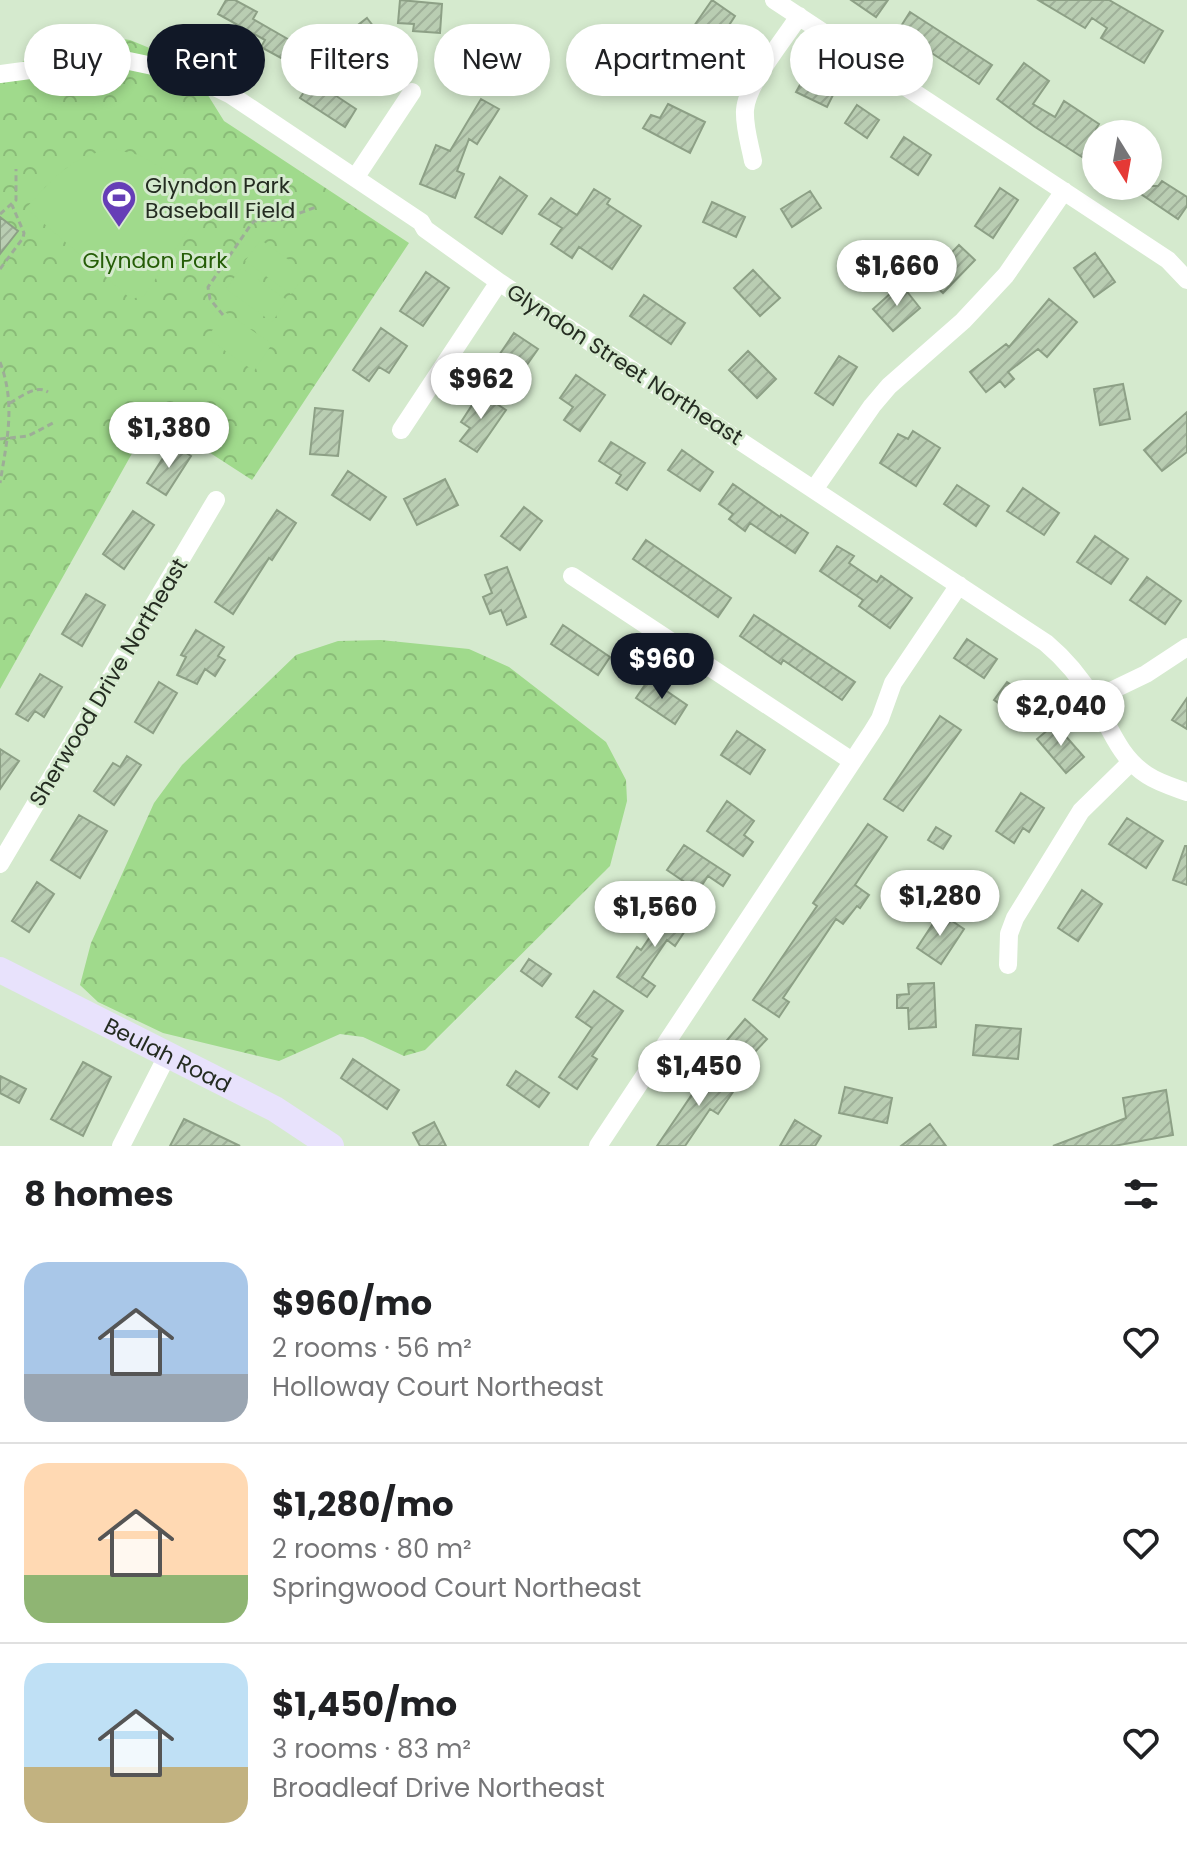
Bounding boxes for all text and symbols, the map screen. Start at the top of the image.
chip: Buy [24,24,131,96]
chip: Rent [147,24,265,96]
chip: Filters [281,24,418,96]
chip: New [434,24,550,96]
chip: Apartment [566,24,774,96]
chip: House [790,24,933,96]
north arrow [1082,120,1162,200]
map controls [1082,120,1162,200]
place label: Glyndon Park Baseball Field [145,170,295,226]
sports icon: Glyndon Park Baseball Field [100,179,138,229]
pin: $1,660 [832,240,962,308]
park label: Glyndon Park [82,245,228,276]
text: $1,660 [855,248,939,284]
street label: Glyndon Street Northeast [501,276,749,453]
pin: $962 [434,353,528,421]
text: $962 [449,361,513,397]
pin: $1,380 [104,402,234,470]
text: $1,380 [127,410,211,446]
street label: Sherwood Drive Northeast [22,552,195,812]
pin: $960 [615,633,709,701]
text: $960 [629,641,695,677]
pin: $2,040 [996,680,1126,748]
text: $2,040 [1016,688,1106,724]
pin: $1,280 [875,870,1005,938]
text: $1,280 [899,878,982,914]
pin: $1,560 [590,881,720,949]
text: $1,560 [613,889,697,925]
street label: Beulah Road [99,1010,236,1100]
pin: $1,450 [634,1040,764,1108]
text: $1,450 [656,1048,742,1084]
text: 8 homes [24,1170,174,1218]
icon: filters [1119,1172,1163,1216]
text: $960/mo [272,1279,432,1327]
icon: home [88,1294,184,1390]
icon: heart [1119,1320,1163,1364]
text: 2 rooms · 56 m² [272,1330,472,1366]
text: Holloway Court Northeast [272,1369,603,1405]
text: $1,280/mo [272,1480,454,1528]
icon: home [88,1495,184,1591]
icon: heart [1119,1521,1163,1565]
text: 2 rooms · 80 m² [272,1531,472,1567]
text: Springwood Court Northeast [272,1570,641,1606]
text: $1,450/mo [272,1680,457,1728]
icon: home [88,1695,184,1791]
icon: heart [1119,1721,1163,1765]
text: 3 rooms · 83 m² [272,1731,471,1767]
text: Broadleaf Drive Northeast [272,1770,605,1806]

